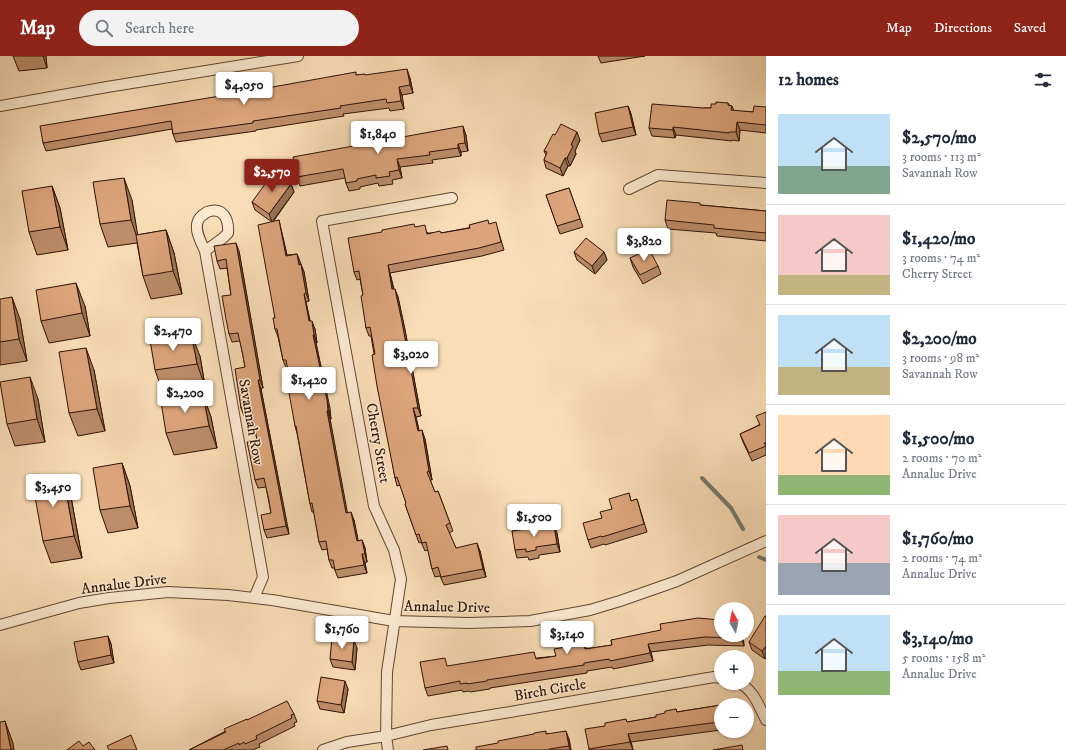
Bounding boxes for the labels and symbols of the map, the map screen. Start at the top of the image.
pin: $4,050 [211,72,277,106]
pin: $1,840 [345,121,411,155]
pin: $2,570 [239,159,305,193]
pin: $3,820 [611,228,677,262]
pin: $2,470 [140,318,206,352]
pin: $3,020 [378,341,444,375]
pin: $1,420 [276,367,342,401]
street label: Savannah Row [234,377,268,467]
pin: $2,200 [152,380,218,414]
street label: Cherry Street [362,401,394,485]
pin: $3,450 [20,474,86,508]
pin: $1,500 [501,504,567,538]
street label: Annalue Drive [80,569,168,599]
street label: Annalue Drive [404,597,490,617]
north arrow [714,602,754,642]
pin: $1,760 [309,616,375,650]
pin: $3,140 [534,621,600,655]
street label: Birch Circle [513,674,587,706]

